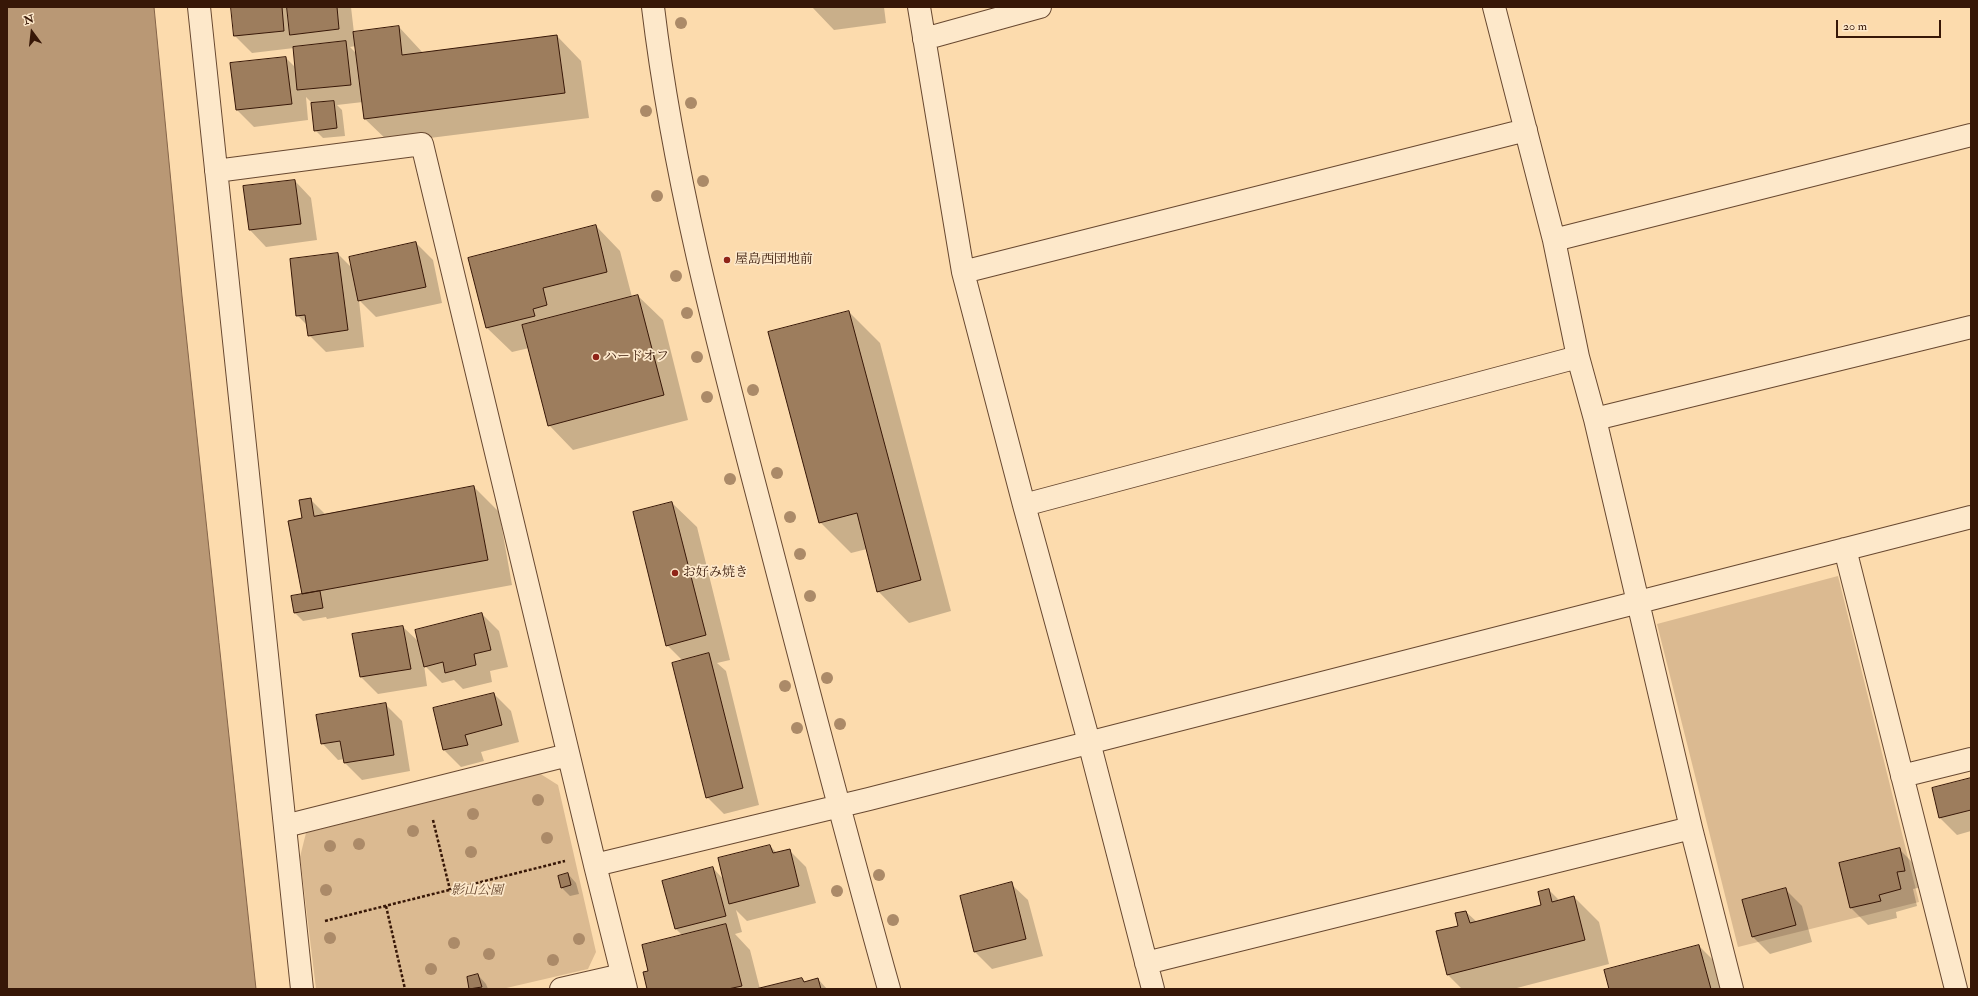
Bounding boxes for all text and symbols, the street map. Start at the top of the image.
north arrow [12,12,52,52]
text: N [22,12,35,27]
scale bar [1838,12,1943,38]
text: 20 m [1843,19,1867,34]
place label: 屋島西団地前 [735,252,813,268]
marker: 屋島西団地前 [722,255,732,265]
place label: ハードオフ [604,349,669,365]
marker: ハードオフ [591,352,601,362]
place label: お好み焼き [683,565,748,581]
marker: お好み焼き [670,568,680,578]
park label: 影山公園 [451,883,503,899]

